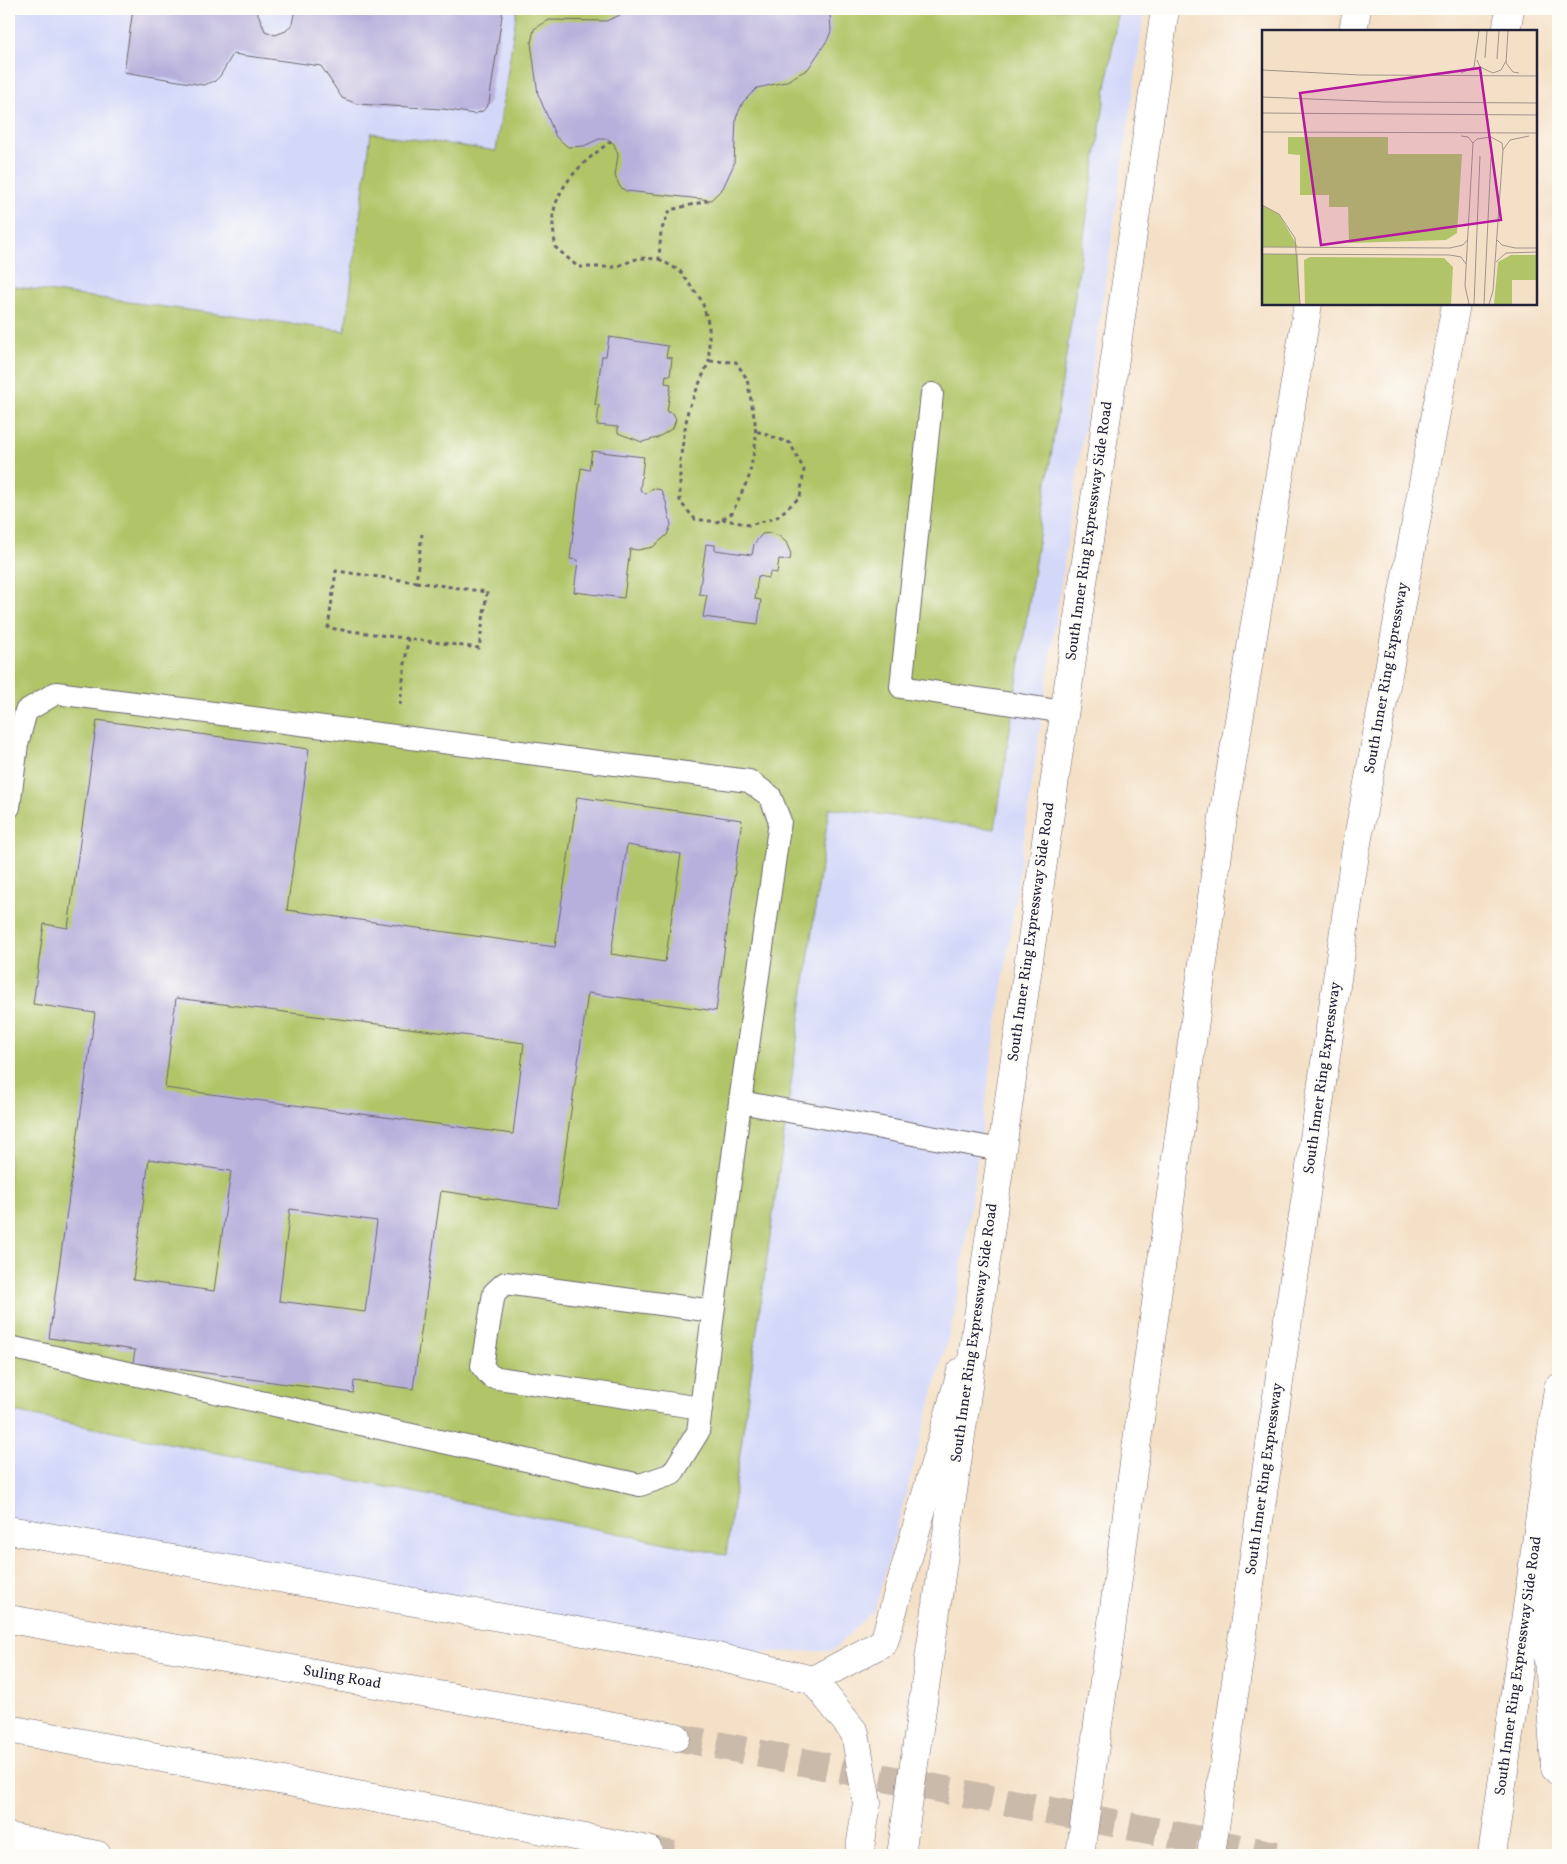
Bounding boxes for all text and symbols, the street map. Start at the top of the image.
inset map [1262,30,1537,305]
street label: South Inner Ring Expressway Side Road [1061,400,1119,662]
street label: South Inner Ring Expressway [1360,581,1414,775]
street label: South Inner Ring Expressway Side Road [1003,801,1061,1063]
street label: South Inner Ring Expressway [1299,980,1347,1176]
street label: South Inner Ring Expressway Side Road [946,1202,1004,1464]
street label: South Inner Ring Expressway [1241,1381,1289,1577]
street label: South Inner Ring Expressway Side Road [1490,1535,1548,1797]
street label: Suling Road [301,1661,383,1695]

